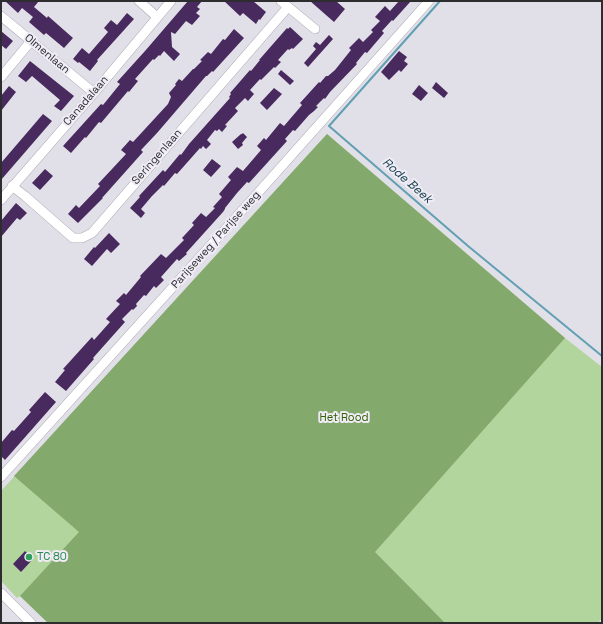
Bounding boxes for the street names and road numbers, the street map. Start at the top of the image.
street label: Olmenlaan [22,31,72,77]
street label: Canadalaan [61,73,111,129]
street label: Seringenlaan [129,127,185,187]
street label: Parijseweg / Parijse weg [169,189,263,291]

